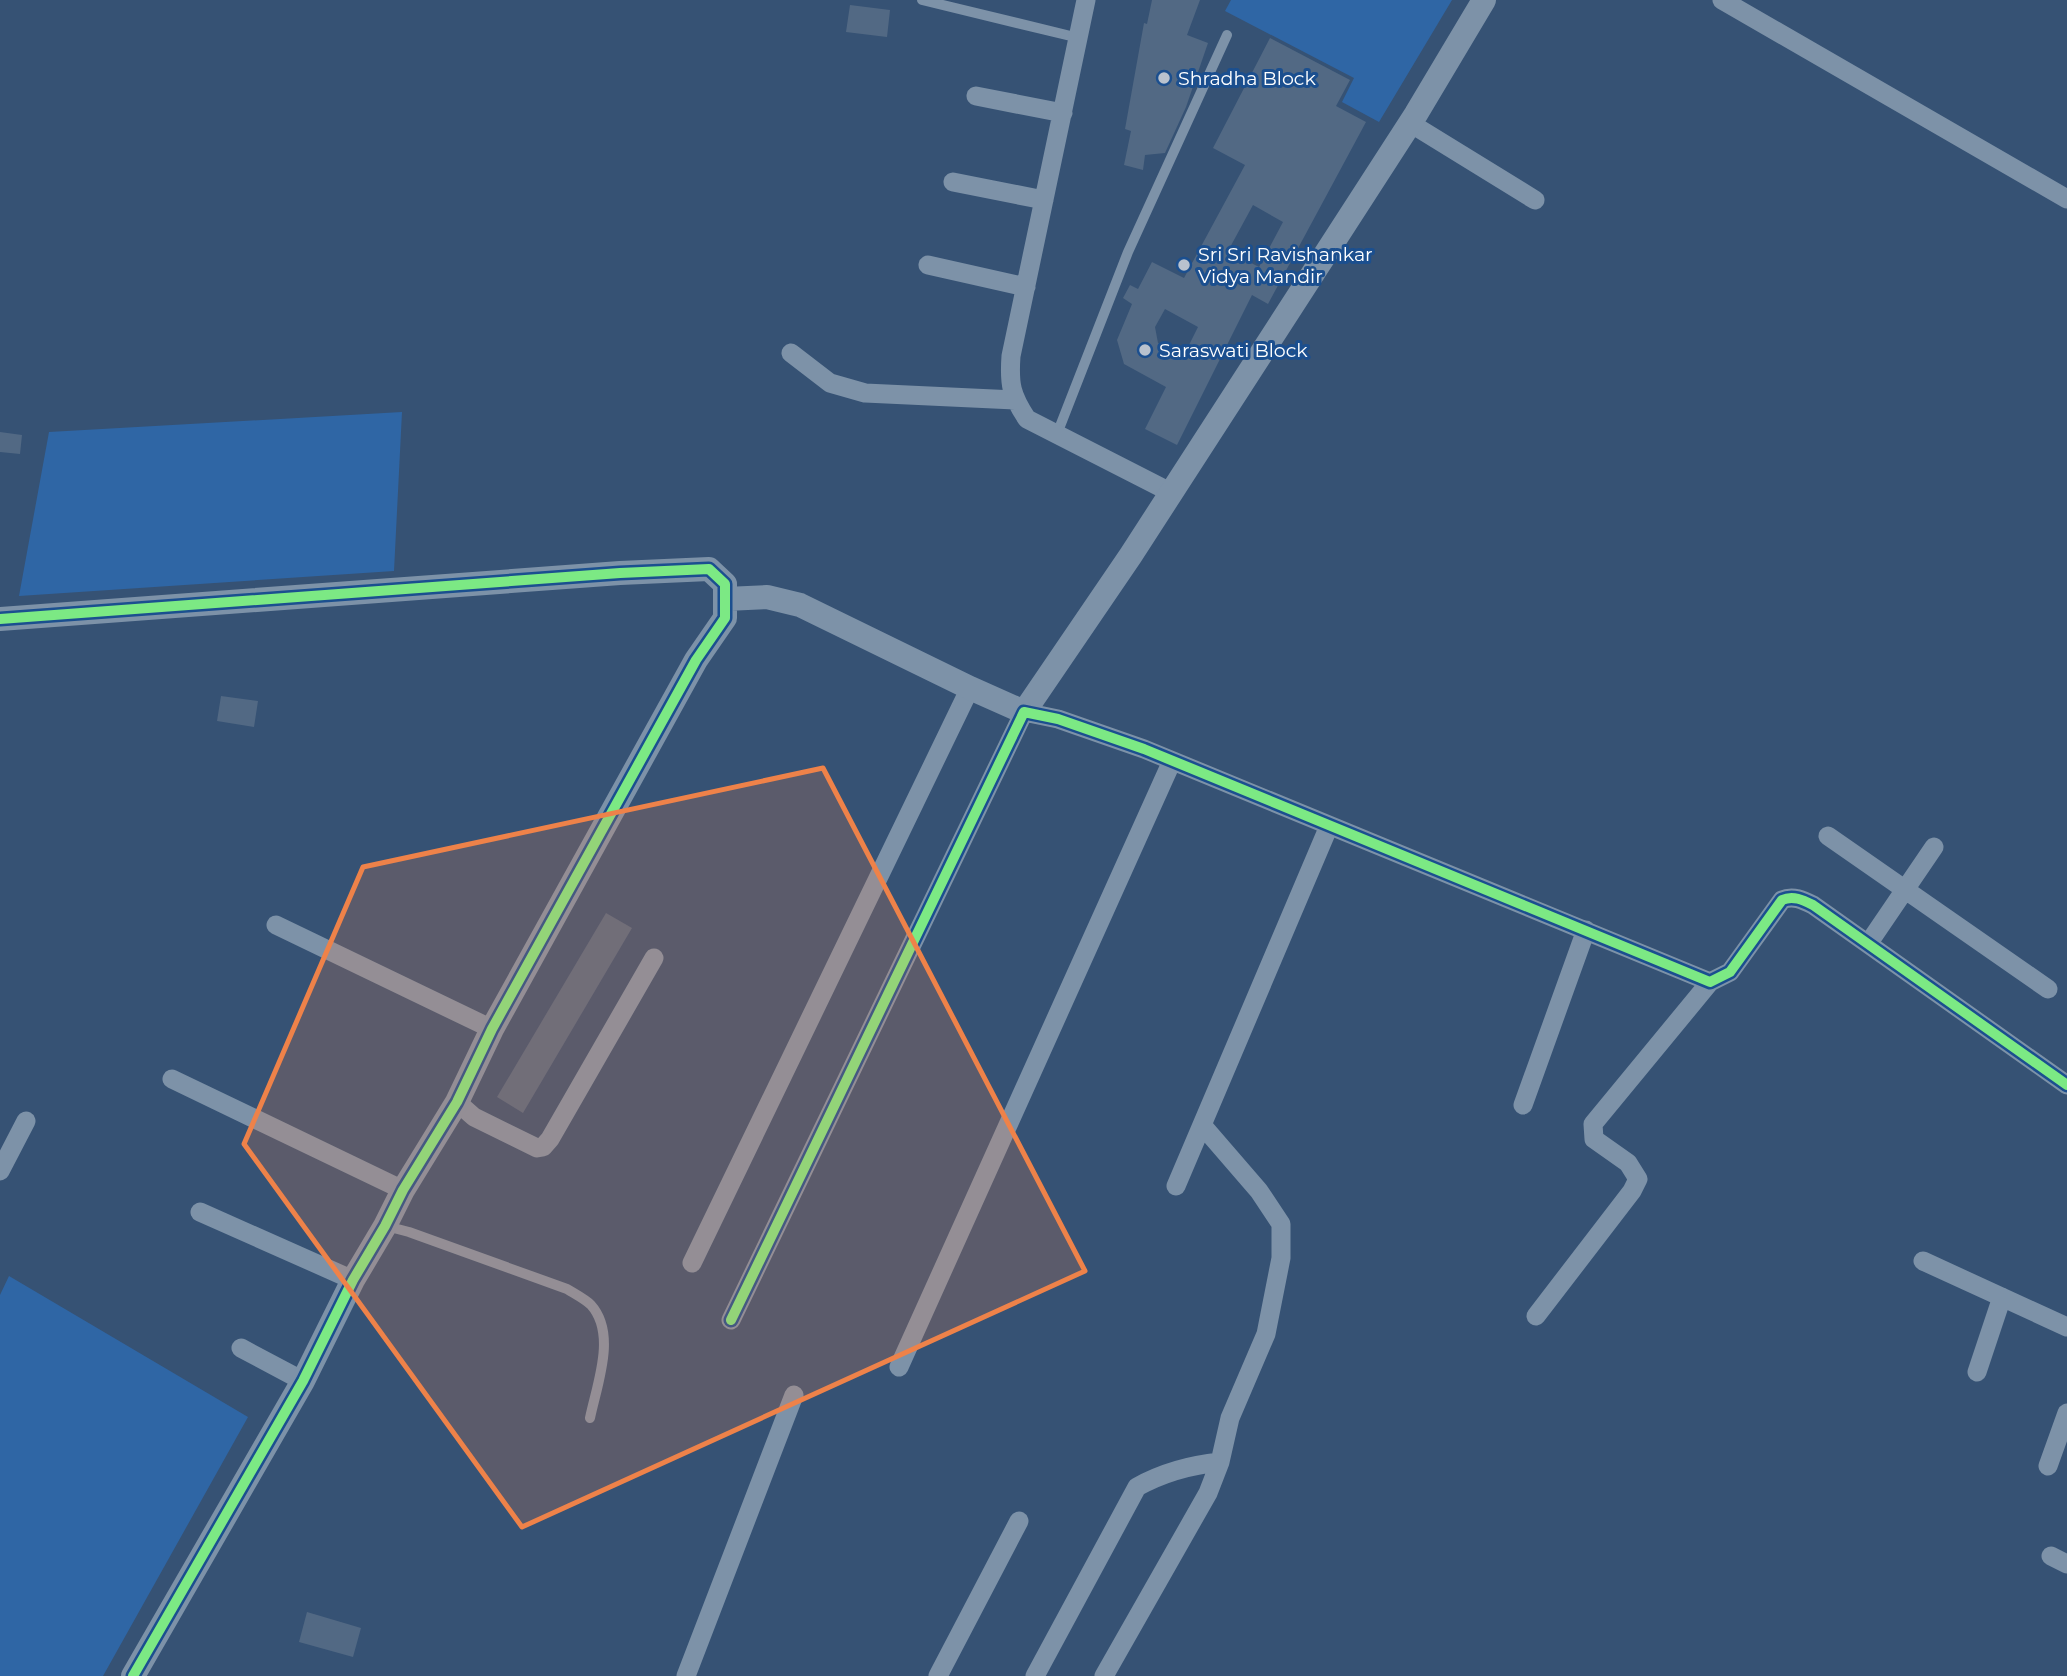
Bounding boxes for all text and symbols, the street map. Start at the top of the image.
place label: Shradha Block [1178,67,1316,90]
marker: Shradha Block [1156,70,1172,86]
place label: Sri Sri Ravishankar Vidya Mandir [1198,243,1373,288]
marker: Sri Sri Ravishankar Vidya Mandir [1176,257,1192,273]
place label: Saraswati Block [1159,339,1308,362]
marker: Saraswati Block [1137,342,1153,358]

